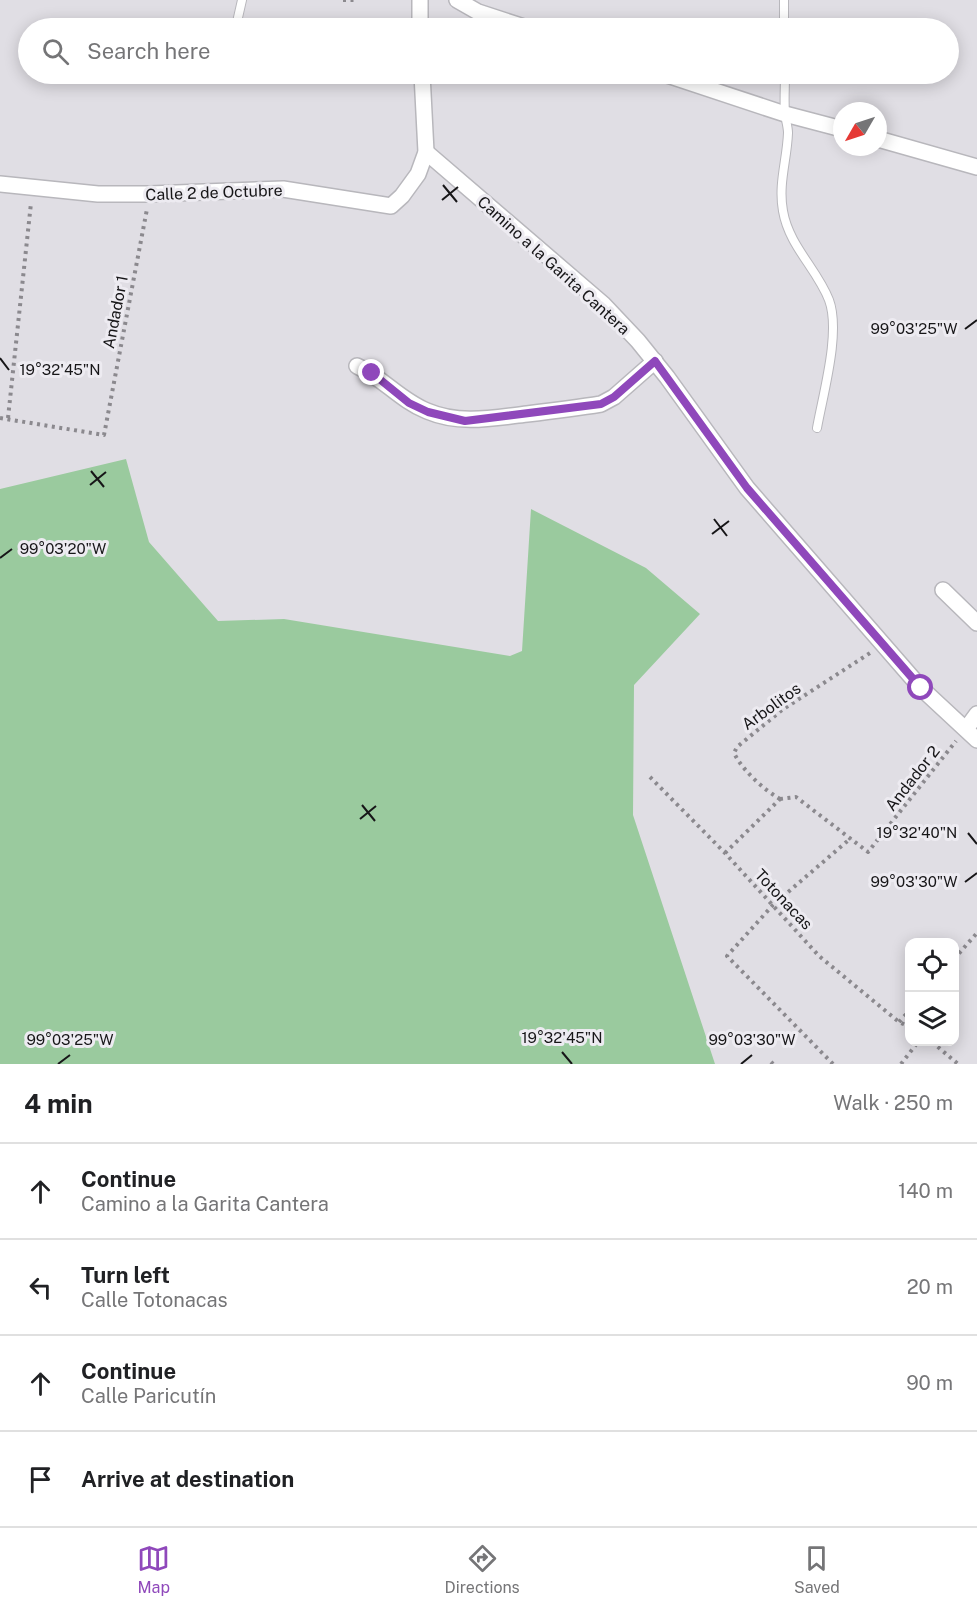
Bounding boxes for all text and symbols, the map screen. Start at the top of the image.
search box [18,18,959,84]
icon: search [39,35,72,68]
text: Search here [87,38,211,64]
north arrow [833,102,887,156]
street label: Calle 2 de Octubre [145,181,283,204]
street label: Camino a la Garita Cantera [474,192,634,339]
street label: Andador 1 [99,274,132,350]
text: 99°03'25"W [870,320,958,337]
route end [358,359,384,385]
text: 19°32'45"N [19,361,101,378]
text: 99°03'20"W [20,540,106,557]
route start [907,674,933,700]
street label: Arbolitos [738,679,804,734]
street label: Andador 2 [881,742,944,815]
text: 19°32'40"N [877,824,957,841]
street label: Totonacas [751,865,816,933]
text: 99°03'30"W [870,873,958,890]
map controls [905,938,959,1046]
button: locate [905,938,959,992]
button: layers [905,992,959,1046]
text: 19°32'45"N [521,1029,603,1046]
text: 99°03'25"W [26,1031,114,1048]
text: 99°03'30"W [708,1031,796,1048]
text: 4 min [24,1088,93,1119]
text: Walk · 250 m [833,1091,953,1115]
text: Continue [81,1166,176,1192]
icon: ahead [24,1175,57,1208]
text: 140 m [898,1179,953,1203]
text: Camino a la Garita Cantera [81,1192,329,1216]
text: Turn left [81,1262,170,1288]
icon: left [24,1271,57,1304]
text: 20 m [907,1275,953,1299]
text: Calle Totonacas [81,1288,228,1312]
text: Continue [81,1358,176,1384]
icon: ahead [24,1367,57,1400]
text: 90 m [906,1371,953,1395]
text: Calle Paricutín [81,1384,216,1408]
icon: arrive [24,1463,57,1496]
text: Arrive at destination [81,1466,294,1492]
tab: Map [137,1542,170,1597]
tab: Directions [445,1542,520,1597]
tab: Saved [794,1542,840,1597]

